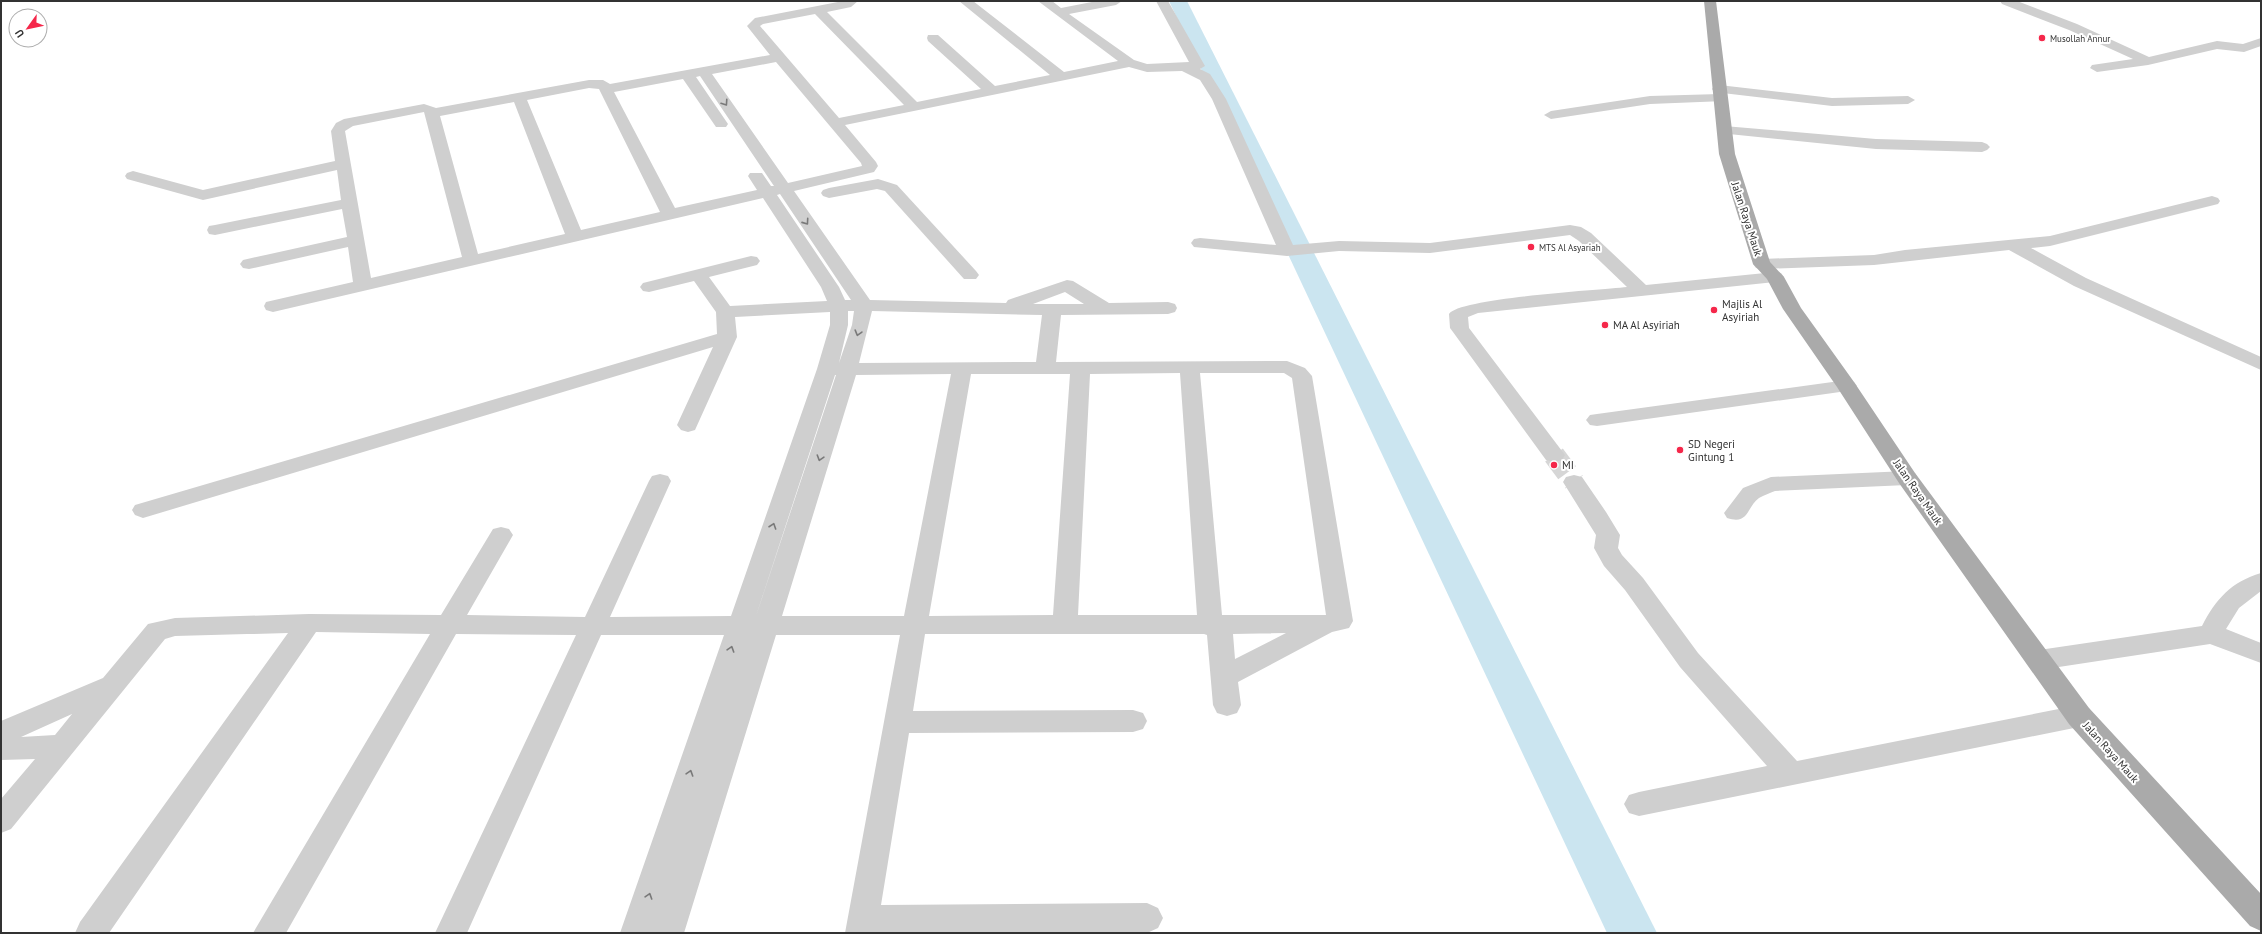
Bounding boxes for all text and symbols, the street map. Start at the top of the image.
north arrow [8,8,48,48]
text: U [12,27,27,40]
marker: Musollah Annur [2037,33,2047,43]
place label: Musollah Annur [2050,33,2110,44]
one-way arrow [720,99,728,106]
street label: Jalan Raya Mauk [1728,179,1766,258]
one-way arrow [801,218,809,225]
marker: MTS Al Asyariah [1526,242,1536,252]
place label: MTS Al Asyariah [1539,242,1601,253]
place label: Majlis Al Asyiriah [1722,297,1763,324]
marker: Majlis Al Asyiriah [1709,305,1719,315]
place label: MA Al Asyiriah [1613,318,1680,332]
marker: MA Al Asyiriah [1600,320,1610,330]
one-way arrow [854,330,863,337]
place label: SD Negeri Gintung 1 [1688,437,1735,464]
marker: SD Negeri Gintung 1 [1675,445,1685,455]
one-way arrow [816,454,825,461]
street label: Jalan Raya Mauk [1890,456,1946,528]
place label: MI [1562,458,1574,472]
marker: MI [1549,460,1559,470]
one-way arrow [768,523,777,530]
one-way arrow [726,646,735,653]
street label: Jalan Raya Mauk [2079,718,2142,786]
one-way arrow [685,769,694,776]
one-way arrow [644,893,653,900]

